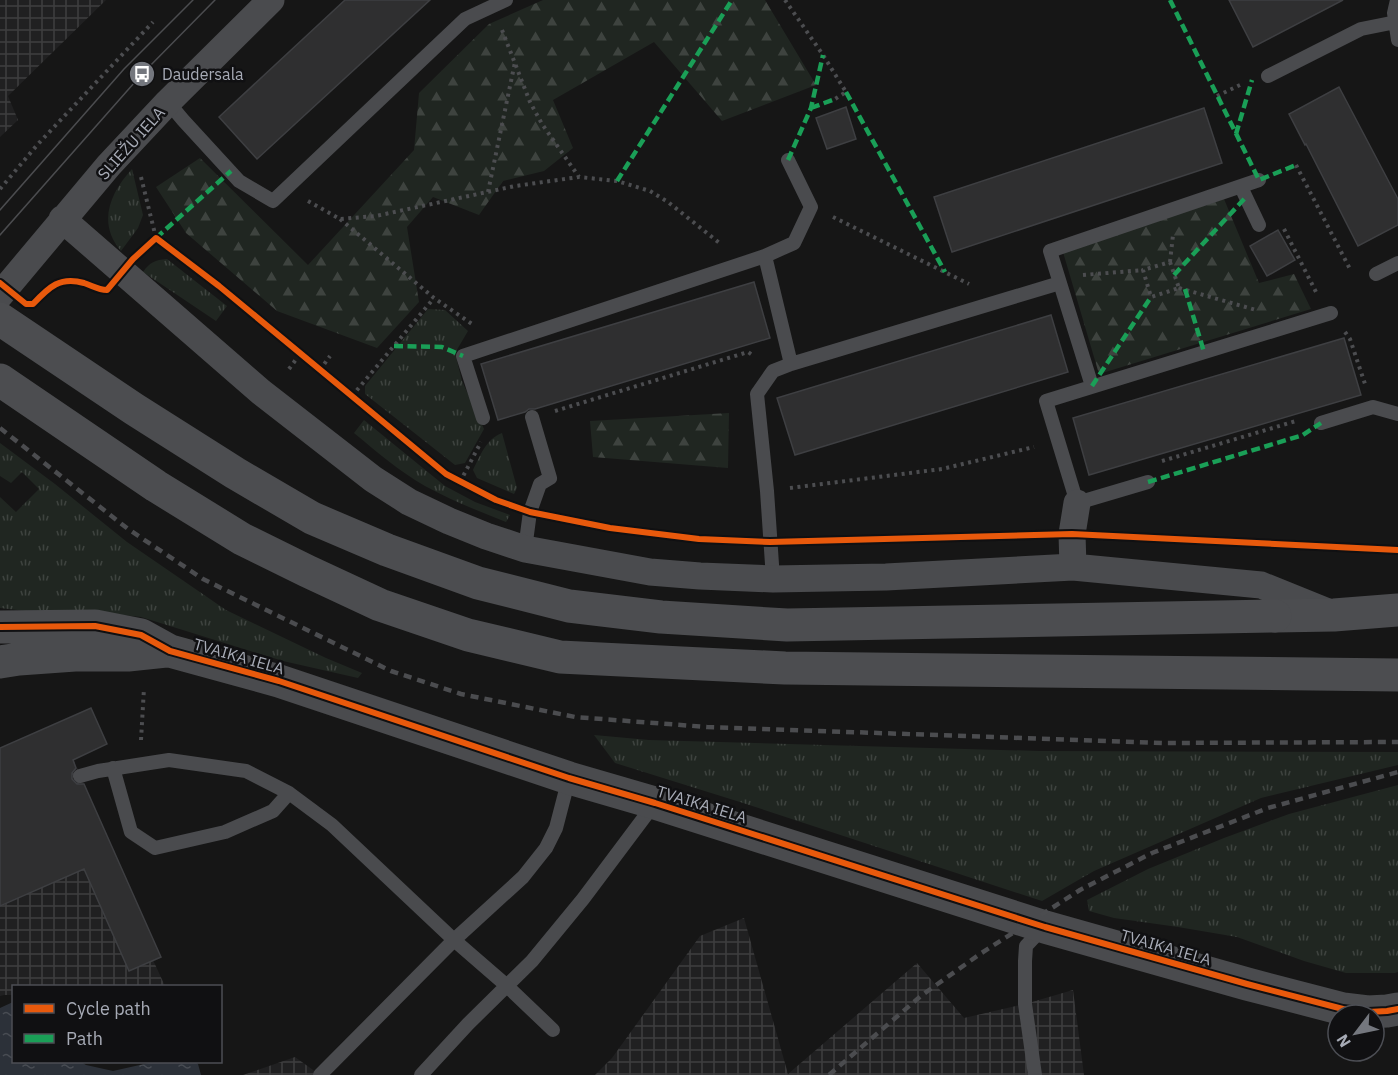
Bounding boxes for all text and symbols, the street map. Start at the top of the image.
bus stop icon: Daudersala [127,59,157,89]
place label: Daudersala [162,64,244,84]
street label: SLIEŽU IELA [93,102,169,184]
street label: TVAIKA IELA [191,634,287,678]
street label: TVAIKA IELA [654,781,750,827]
street label: TVAIKA IELA [1118,925,1214,969]
legend [12,985,222,1063]
text: Cycle path [66,997,151,1020]
north arrow [1326,1003,1386,1063]
text: Path [66,1027,103,1050]
text: N [1332,1031,1355,1051]

